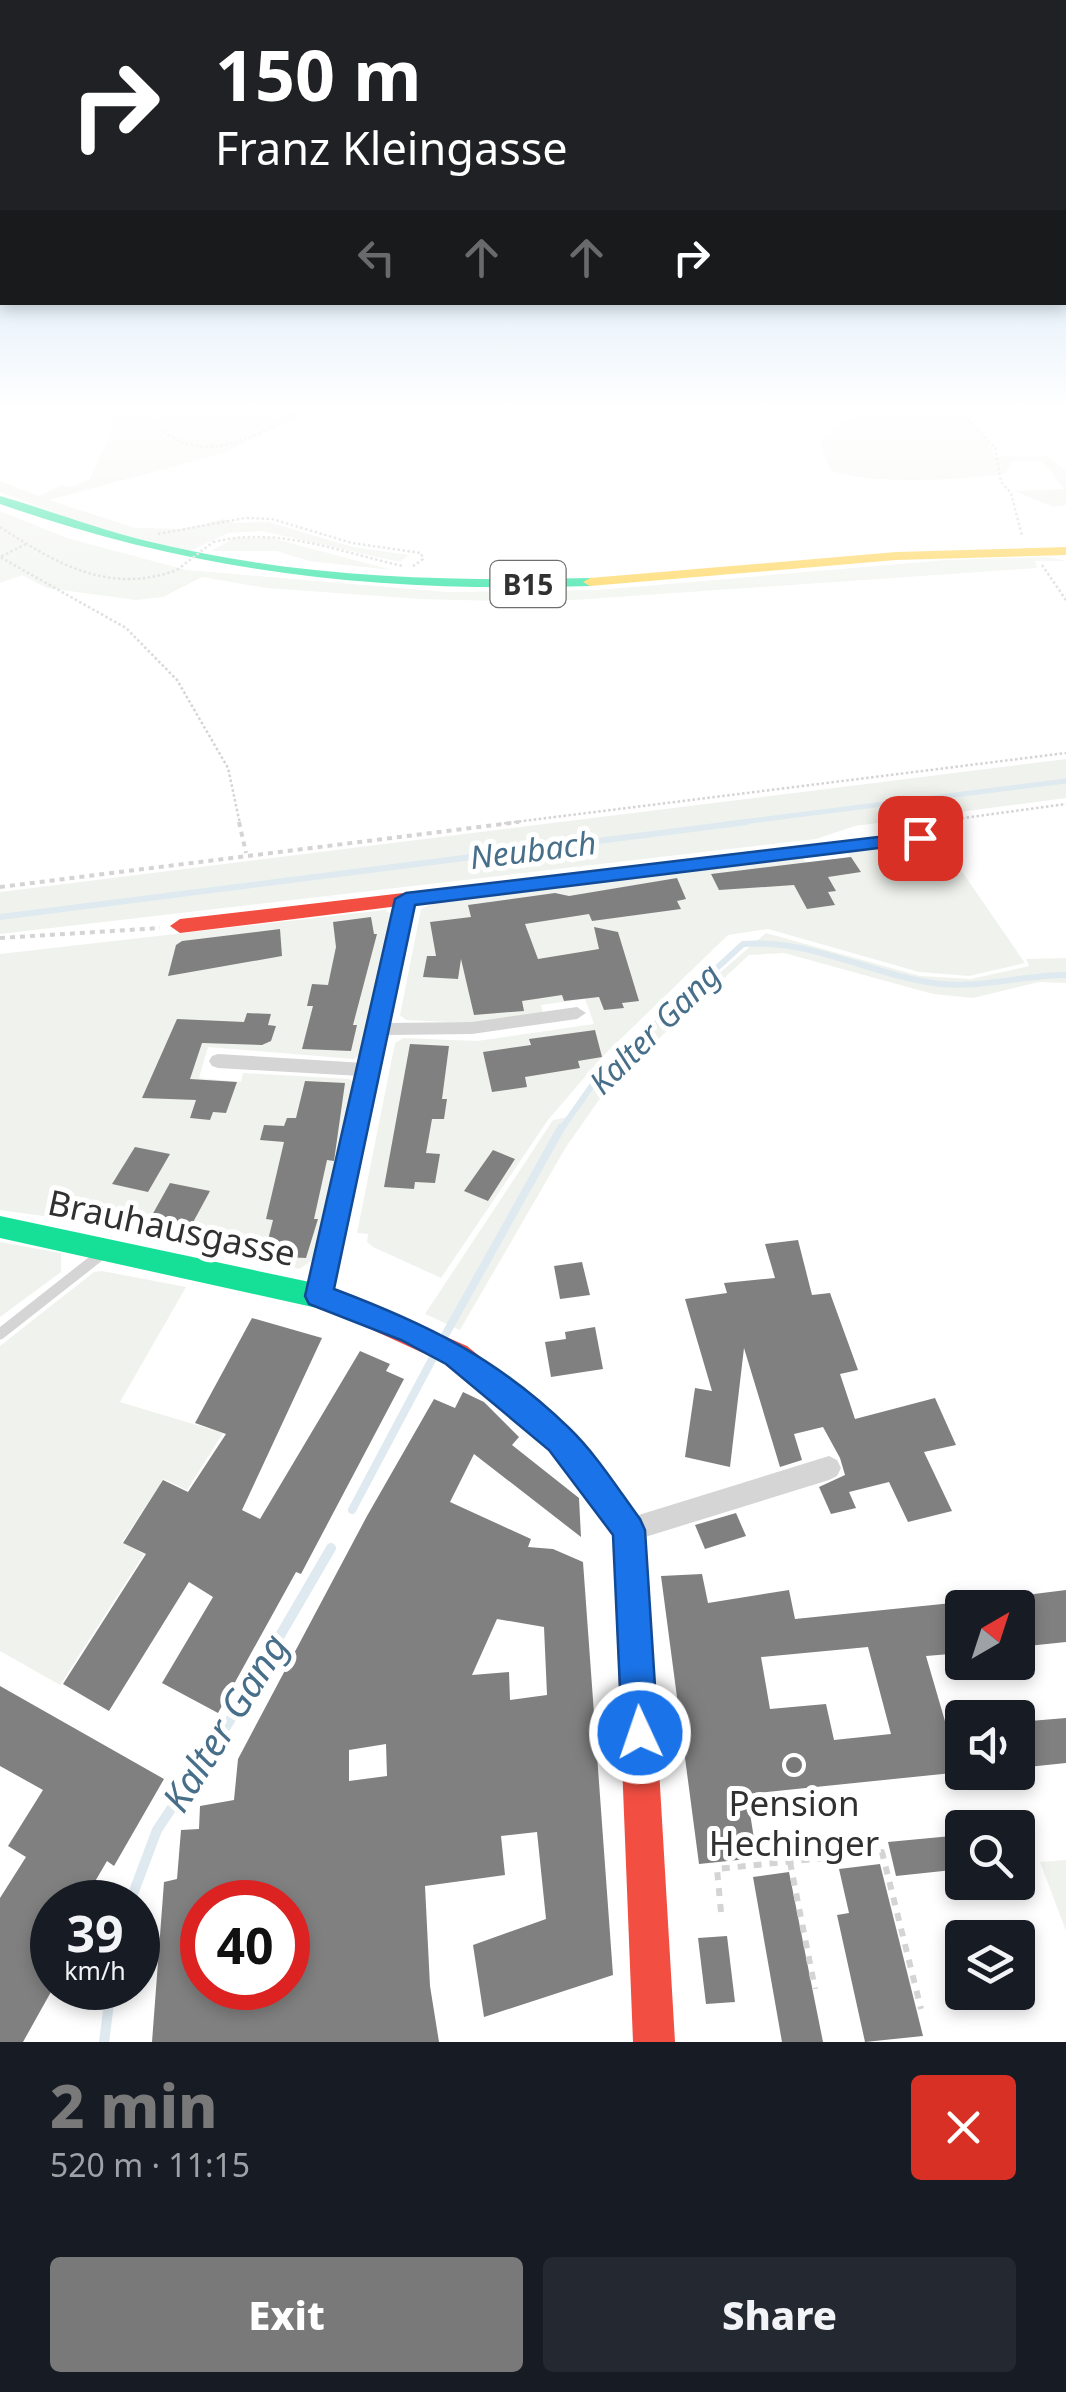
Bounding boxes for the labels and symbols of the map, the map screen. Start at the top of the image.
road number: B15 [490,561,566,607]
pin [878,796,963,881]
water label: Neubach [467,820,599,878]
water label: Kalter Gang [579,953,729,1103]
street label: Brauhausgasse [44,1178,300,1276]
north arrow [945,1590,1035,1680]
water label: Kalter Gang [149,1623,299,1821]
position arrow [588,1681,692,1785]
marker: Pension Hechinger [783,1754,805,1776]
place label: Pension Hechinger [709,1779,879,1866]
speed limit sign: 40 [180,1880,310,2010]

